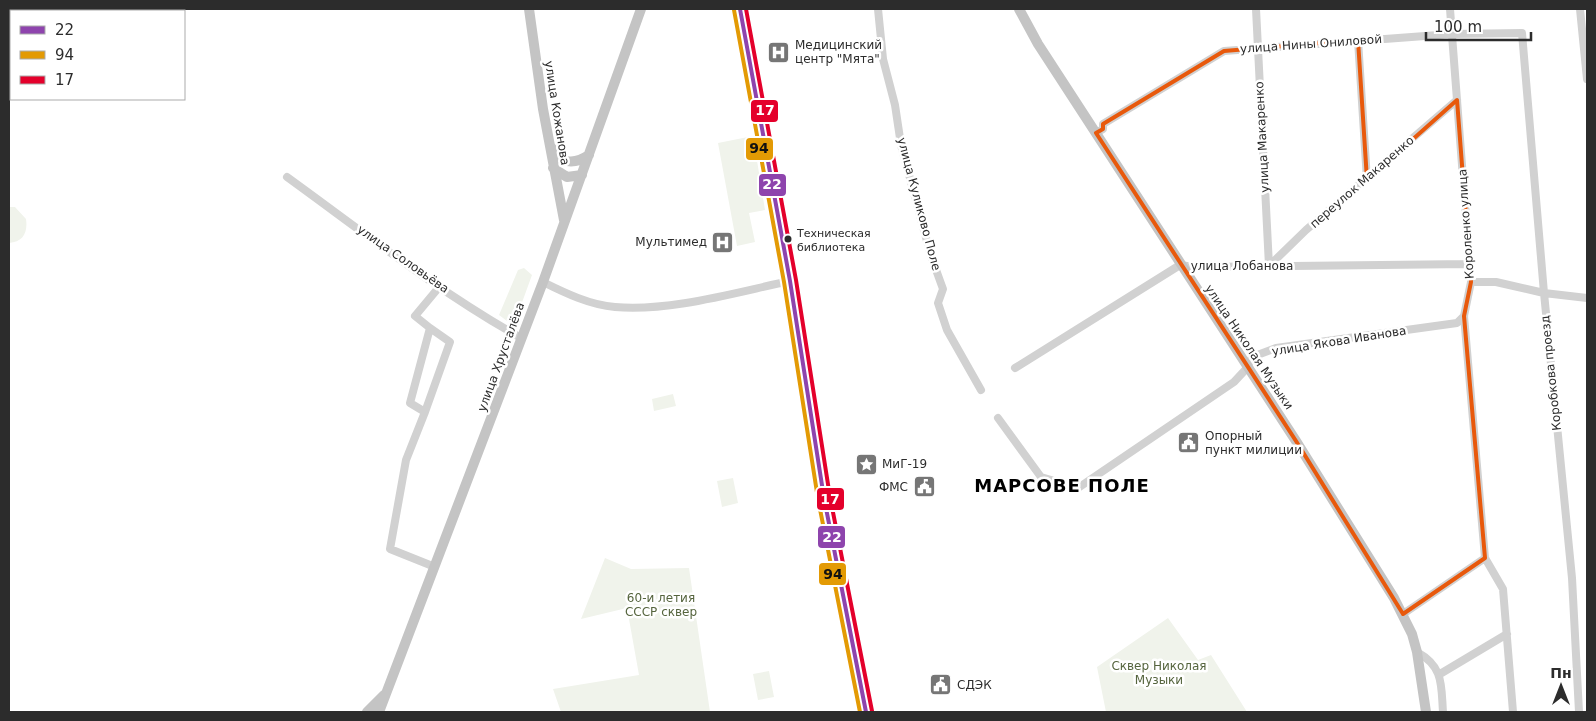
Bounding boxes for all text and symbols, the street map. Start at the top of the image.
legend [10,10,185,100]
scale bar [1426,10,1531,42]
text: 100 m [1434,18,1482,36]
text: 22 [55,21,74,39]
street label: улица Нины Ониловой [1240,32,1382,56]
place label: Медицинский центр "Мята" [795,38,882,66]
hospital icon: Медицинский центр "Мята" [767,40,791,64]
text: 94 [55,46,74,64]
street label: улица Кожанова [542,60,572,166]
text: 17 [55,71,74,89]
street label: улица Макаренко [1252,81,1272,193]
line badge: 17 [750,99,779,123]
text: 17 [755,102,775,118]
street label: переулок Макаренко [1307,133,1417,231]
street label: улица Куликово Поле [894,136,944,272]
line badge: 94 [745,137,774,161]
text: 94 [749,140,769,156]
street label: Короленко улица [1455,169,1477,279]
line badge: 22 [758,173,787,197]
text: 22 [762,176,782,192]
street label: улица Соловьёва [355,222,451,296]
place label: Техническая библиотека [796,227,871,254]
hospital icon: Мультимед [711,230,735,254]
marker: Техническая библиотека [783,234,793,244]
place label: Мультимед [635,235,707,249]
street label: улица Лобанова [1191,259,1293,273]
street label: улица Николая Музыки [1202,282,1296,412]
street label: улица Хрусталёва [475,300,527,414]
street label: Коробкова проезд [1538,315,1564,431]
street label: улица Якова Иванова [1271,323,1407,359]
place label: Опорный пункт милиции [1205,429,1302,457]
public building icon: Опорный пункт милиции [1177,431,1201,455]
place icon: МиГ-19 [854,452,878,476]
place label: МиГ-19 [882,457,927,471]
public building icon: ФМС [912,475,936,499]
district label: МАРСОВЕ ПОЛЕ [974,475,1150,496]
place label: ФМС [879,480,908,494]
line badge: 17 [816,487,845,511]
text: 17 [820,491,840,507]
line badge: 22 [817,525,846,549]
text: 22 [822,529,842,545]
line badge: 94 [818,562,847,586]
text: 94 [823,566,843,582]
park label: 60-и летия СССР сквер [625,591,697,619]
park label: Сквер Николая Музыки [1111,659,1207,687]
north arrow [1536,661,1586,711]
text: Пн [1550,665,1572,681]
public building icon: СДЭК [929,673,953,697]
place label: СДЭК [957,678,992,692]

